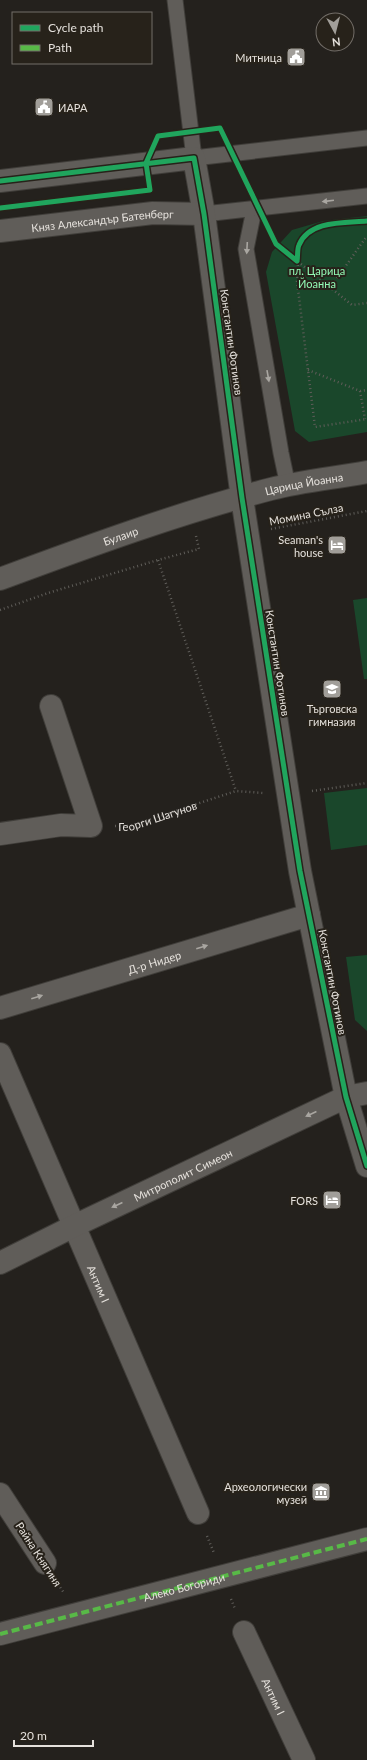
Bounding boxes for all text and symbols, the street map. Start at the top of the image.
legend [12,12,152,64]
north arrow [315,12,355,52]
text: Cycle path [48,20,103,35]
text: N [331,35,341,49]
text: Path [48,40,72,55]
public building icon: Митница [285,46,307,68]
place label: Митница [235,51,282,64]
public building icon: ИАРА [33,96,55,118]
place label: ИАРА [58,101,88,114]
one-way arrow [322,198,334,204]
street label: Княз Александър Батенберг [30,206,174,234]
one-way arrow [244,242,251,254]
park label: пл. Царица Йоанна [289,264,345,290]
street label: Константин Фотинов [218,288,246,396]
one-way arrow [265,370,271,382]
street label: Царица Йоанна [263,470,344,497]
street label: Момина Сълза [268,500,344,528]
street label: Булаир [101,523,140,548]
place label: Seaman's house [278,533,323,559]
hotel icon: Seaman's house [326,534,348,556]
street label: Константин Фотинов [263,609,293,717]
school or university icon: Търговска гимназия [321,678,343,700]
place label: Търговска гимназия [307,702,357,728]
street label: Георги Шагунов [118,798,198,833]
street label: Константин Фотинов [316,928,350,1036]
one-way arrow [196,944,208,950]
street label: Д-р Нидер [126,947,182,976]
one-way arrow [32,994,44,1000]
one-way arrow [305,1111,317,1117]
street label: Митрополит Симеон [131,1146,234,1203]
hotel icon: FORS [321,1189,343,1211]
place label: FORS [290,1194,318,1207]
one-way arrow [112,1202,123,1208]
street label: Антим I [85,1263,113,1304]
place label: Археологически музей [224,1480,307,1506]
museum icon: Археологически музей [310,1481,332,1503]
street label: Райна Княгиня [13,1519,65,1589]
street label: Алеко Богориди [142,1570,226,1603]
street label: Антим I [260,1676,288,1717]
scale bar [14,1722,93,1748]
text: 20 m [20,1728,47,1743]

